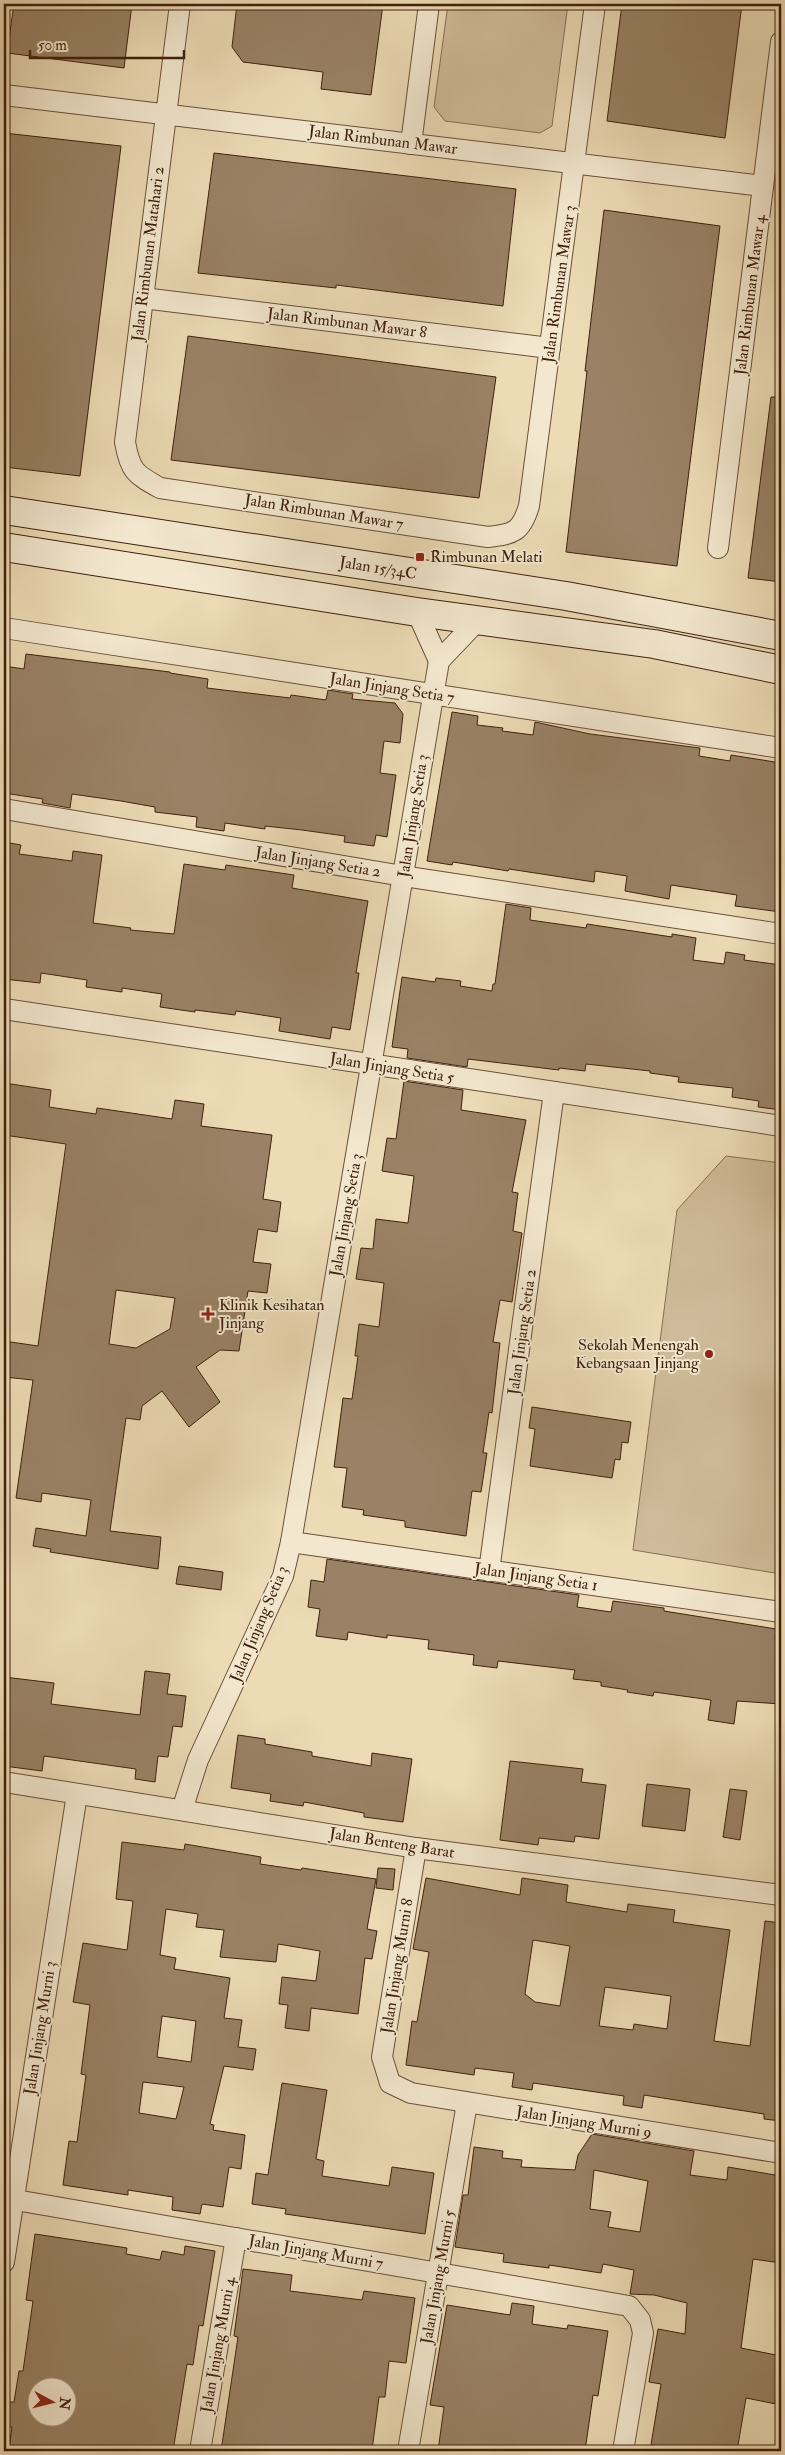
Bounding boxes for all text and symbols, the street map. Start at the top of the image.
scale bar [30,28,184,60]
text: 50 m [38,36,67,55]
street label: Jalan Rimbunan Mawar [306,121,459,160]
street label: Jalan Rimbunan Matahari 2 [127,165,170,344]
street label: Jalan Rimbunan Mawar 3 [538,204,581,365]
street label: Jalan Rimbunan Mawar 4 [730,212,771,378]
street label: Jalan Rimbunan Mawar 8 [265,303,428,344]
street label: Jalan Rimbunan Mawar 7 [242,489,405,536]
place label: Rimbunan Melati [430,547,543,567]
marker: Rimbunan Melati [414,551,426,563]
street label: Jalan 15/34C [337,552,418,585]
street label: Jalan Jinjang Setia 7 [327,668,456,709]
street label: Jalan Jinjang Setia 3 [393,753,434,880]
street label: Jalan Jinjang Setia 2 [253,842,382,883]
street label: Jalan Jinjang Setia 5 [327,1048,456,1089]
street label: Jalan Jinjang Setia 3 [325,1152,368,1279]
street label: Jalan Jinjang Setia 2 [503,1268,542,1397]
place label: Klinik Kesihatan Jinjang [218,1295,324,1334]
marker: Klinik Kesihatan Jinjang [201,1307,215,1321]
place label: Sekolah Menengah Kebangsaan Jinjang [575,1335,700,1374]
marker: Sekolah Menengah Kebangsaan Jinjang [703,1348,715,1360]
street label: Jalan Jinjang Setia 1 [472,1558,599,1597]
street label: Jalan Jinjang Setia 3 [225,1563,293,1687]
street label: Jalan Benteng Barat [327,1823,456,1864]
street label: Jalan Jinjang Murni 8 [376,1897,419,2036]
street label: Jalan Jinjang Murni 3 [19,1960,61,2097]
street label: Jalan Jinjang Murni 9 [514,2101,653,2144]
street label: Jalan Jinjang Murni 5 [416,2208,461,2347]
street label: Jalan Jinjang Murni 7 [246,2230,385,2275]
street label: Jalan Jinjang Murni 4 [196,2274,241,2416]
north arrow [28,2378,78,2428]
text: N [55,2395,74,2411]

